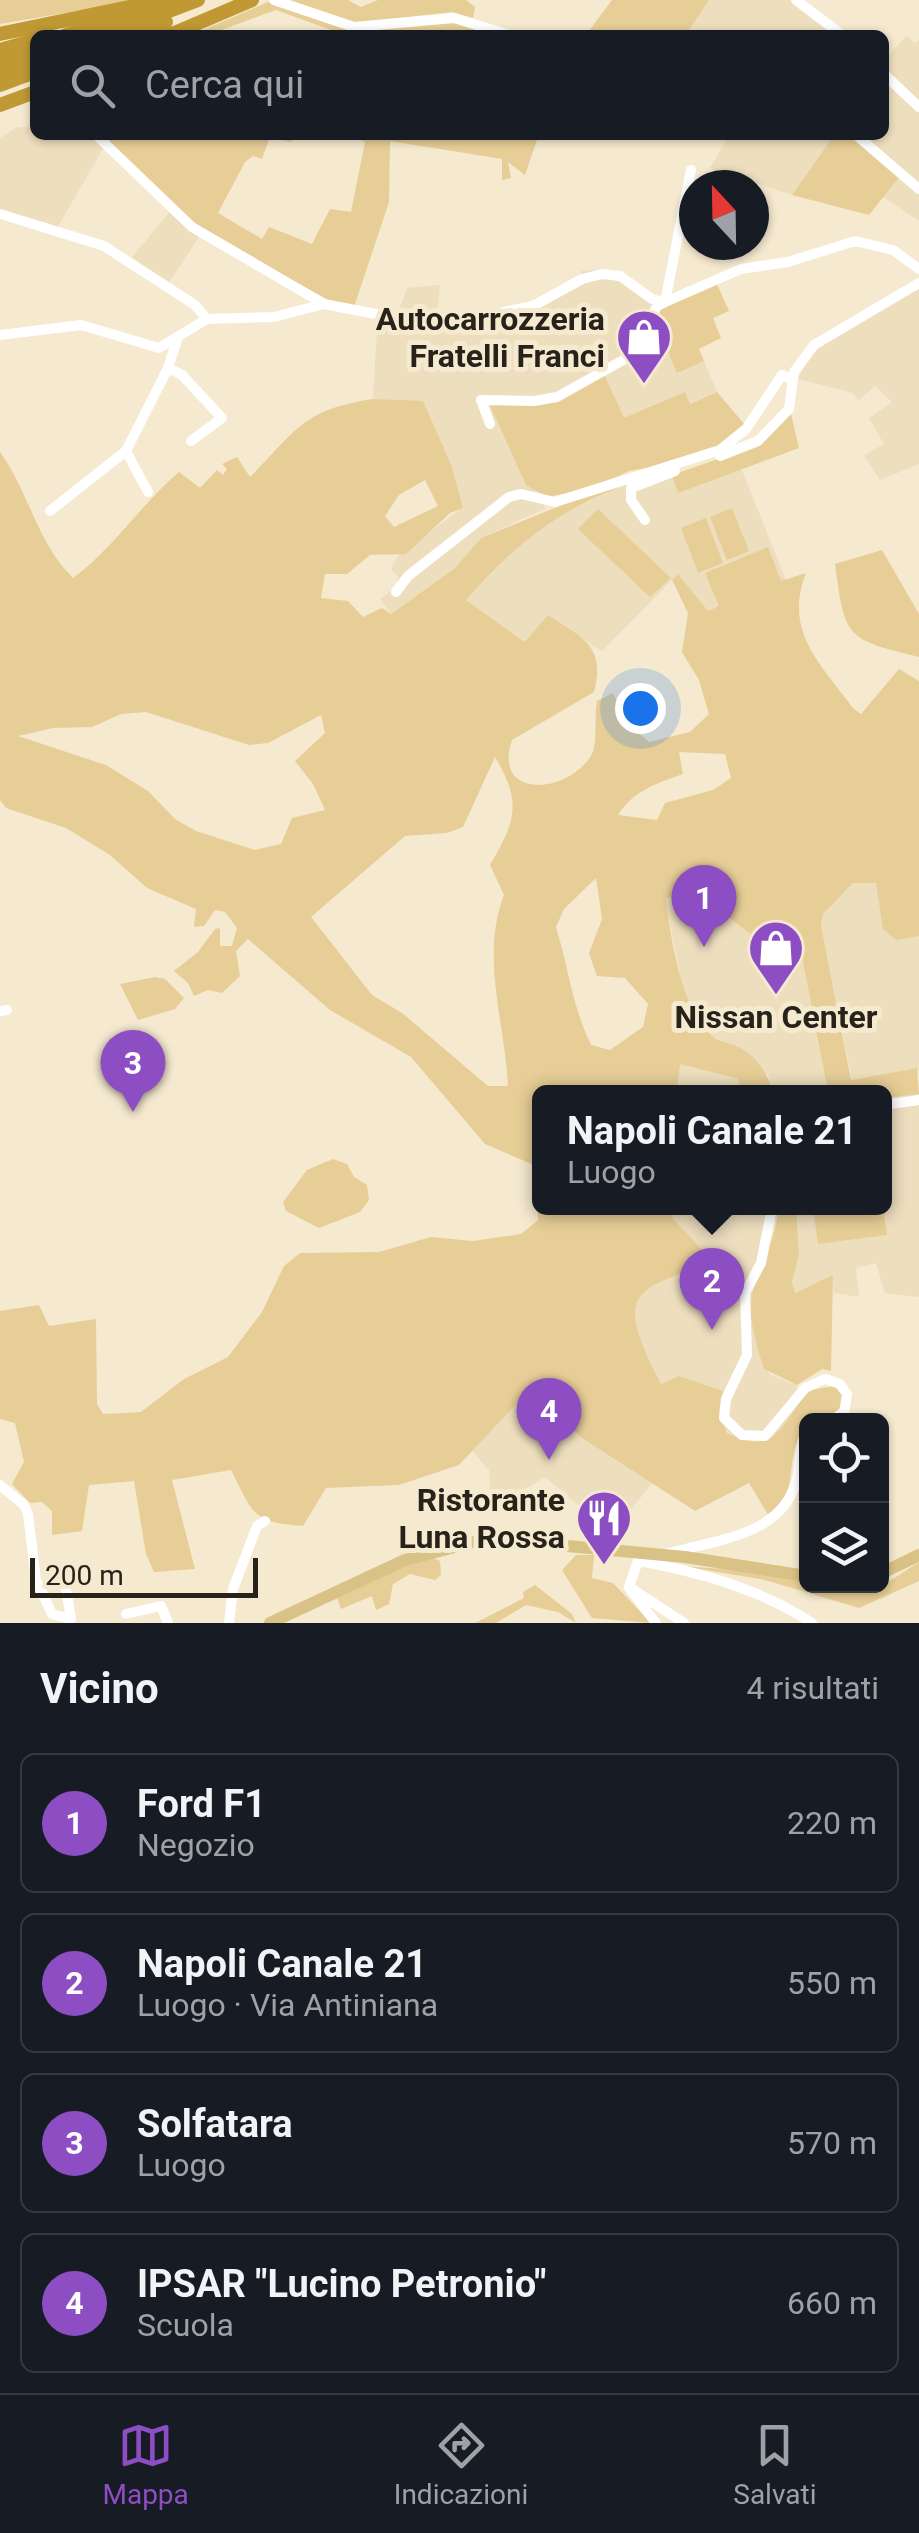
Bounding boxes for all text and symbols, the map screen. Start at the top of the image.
search box [30,30,889,140]
icon: search [65,58,120,113]
text: Cerca qui [145,63,304,107]
north arrow [679,170,769,260]
place label: Autocarrozzeria Fratelli Franci [376,300,605,375]
shop icon: Autocarrozzeria Fratelli Franci [614,307,674,386]
your location [615,683,666,734]
pin: 1 [672,864,736,947]
shop icon: Nissan Center [746,918,806,997]
place label: Nissan Center [675,998,878,1036]
pin: 3 [100,1030,166,1112]
popup [532,1085,892,1215]
text: Napoli Canale 21 [567,1109,857,1153]
text: Luogo [567,1153,656,1191]
pin: 2 [680,1248,744,1330]
pin: 4 [516,1378,582,1460]
map controls [799,1413,889,1593]
button: locate [799,1413,889,1503]
place label: Ristorante Luna Rossa [399,1481,565,1556]
restaurant icon: Ristorante Luna Rossa [574,1488,634,1567]
button: layers [799,1503,889,1593]
scale bar [30,1553,258,1598]
text: 200 m [45,1559,124,1592]
text: Vicino [40,1664,159,1713]
text: 4 risultati [746,1669,879,1707]
text: Ford F1 [137,1782,266,1826]
text: 1 [65,1804,84,1842]
text: 220 m [787,1804,877,1842]
text: Negozio [137,1826,255,1864]
text: Napoli Canale 21 [137,1942,427,1986]
text: 2 [65,1964,84,2002]
text: 550 m [787,1964,877,2002]
text: Luogo · Via Antiniana [137,1986,438,2024]
text: Solfatara [137,2102,293,2146]
text: 3 [65,2124,84,2162]
text: 570 m [787,2124,877,2162]
text: Luogo [137,2146,226,2184]
text: IPSAR "Lucino Petronio" [137,2262,546,2306]
text: 4 [65,2284,84,2322]
text: 660 m [787,2284,877,2322]
text: Scuola [137,2306,234,2344]
tab: Mappa [102,2418,189,2511]
tab: Indicazioni [394,2418,528,2511]
tab: Salvati [733,2418,816,2511]

